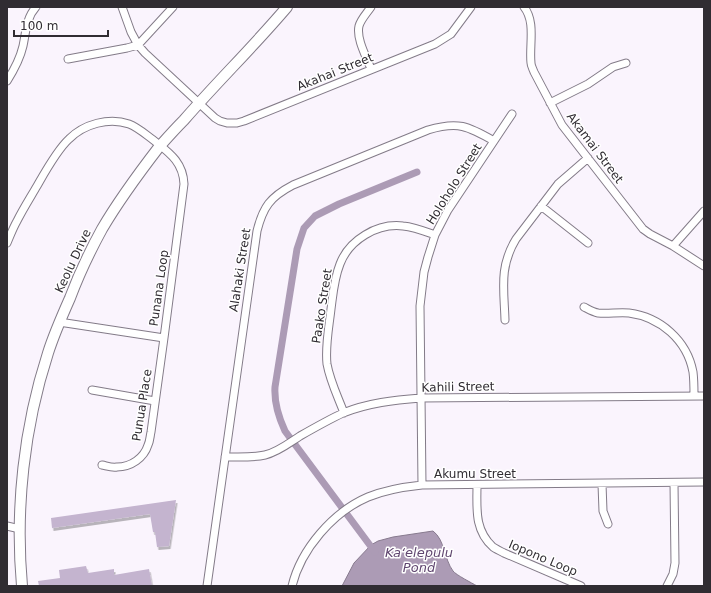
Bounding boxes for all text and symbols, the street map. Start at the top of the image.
scale bar [14,12,108,38]
text: 100 m [20,19,58,33]
street label: Akahai Street [295,50,375,94]
street label: Akamai Street [564,110,626,186]
street label: Holoholo Street [423,141,485,227]
street label: Keolu Drive [52,227,94,295]
street label: Alahaki Street [226,227,254,313]
street label: Punana Loop [147,249,171,327]
street label: Paako Street [309,267,335,344]
street label: Punua Place [129,368,155,442]
street label: Kahili Street [421,379,495,395]
street label: Akumu Street [434,467,516,481]
street label: Iopono Loop [506,537,580,579]
water label: Kaʻelepulu Pond [385,545,453,575]

